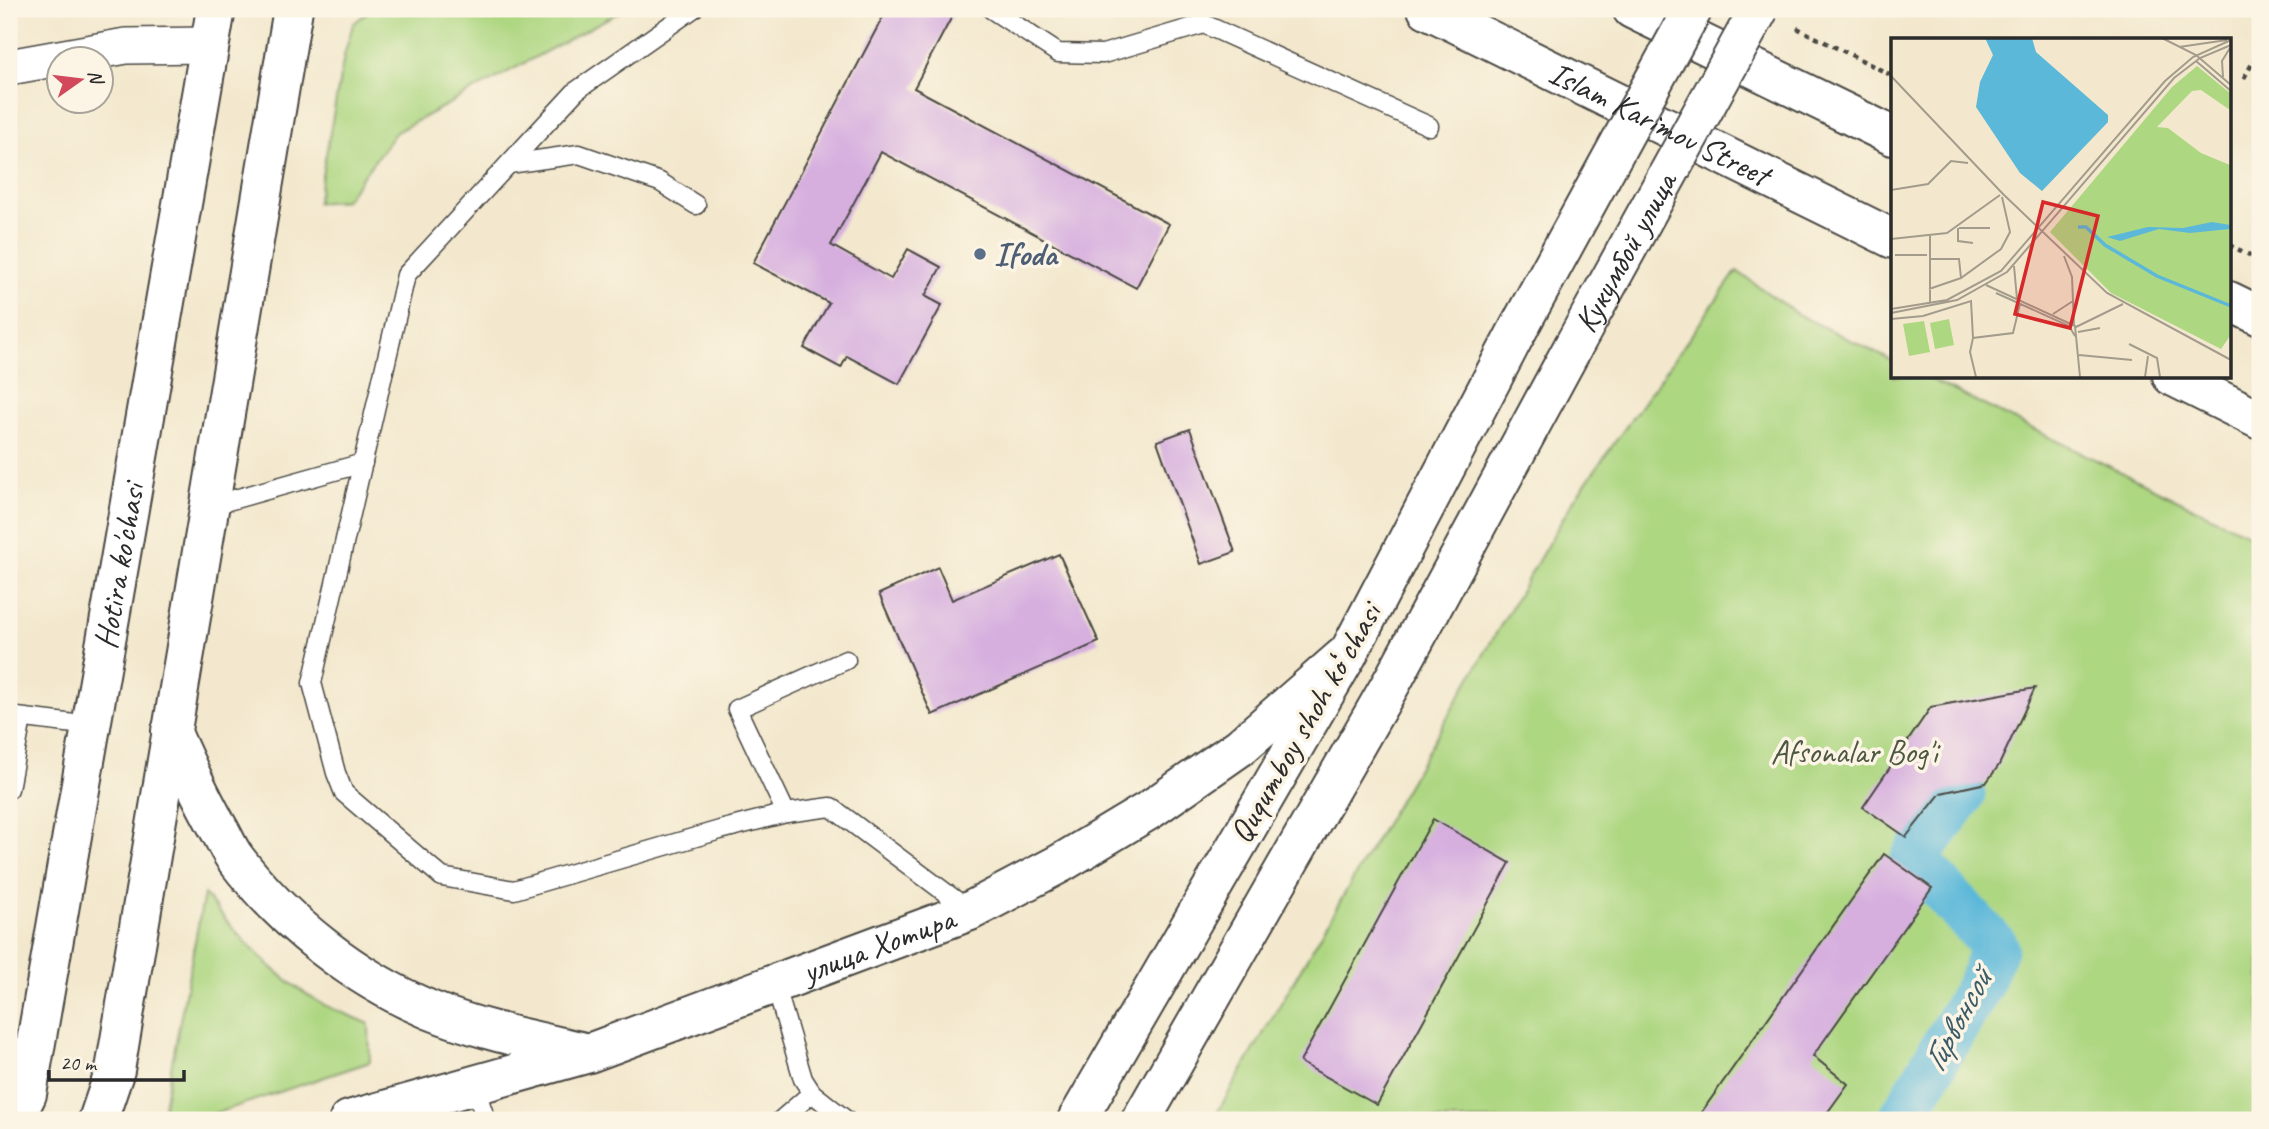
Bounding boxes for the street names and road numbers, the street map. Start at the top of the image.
street label: Islam Karimov Street [1542,52,1780,197]
street label: Кукумбой улица [1564,163,1687,340]
street label: Hotira ko'chasi [84,476,155,652]
street label: Ququmboy shoh koʻchasi [1219,592,1393,850]
street label: улица Хотира [795,897,963,993]

